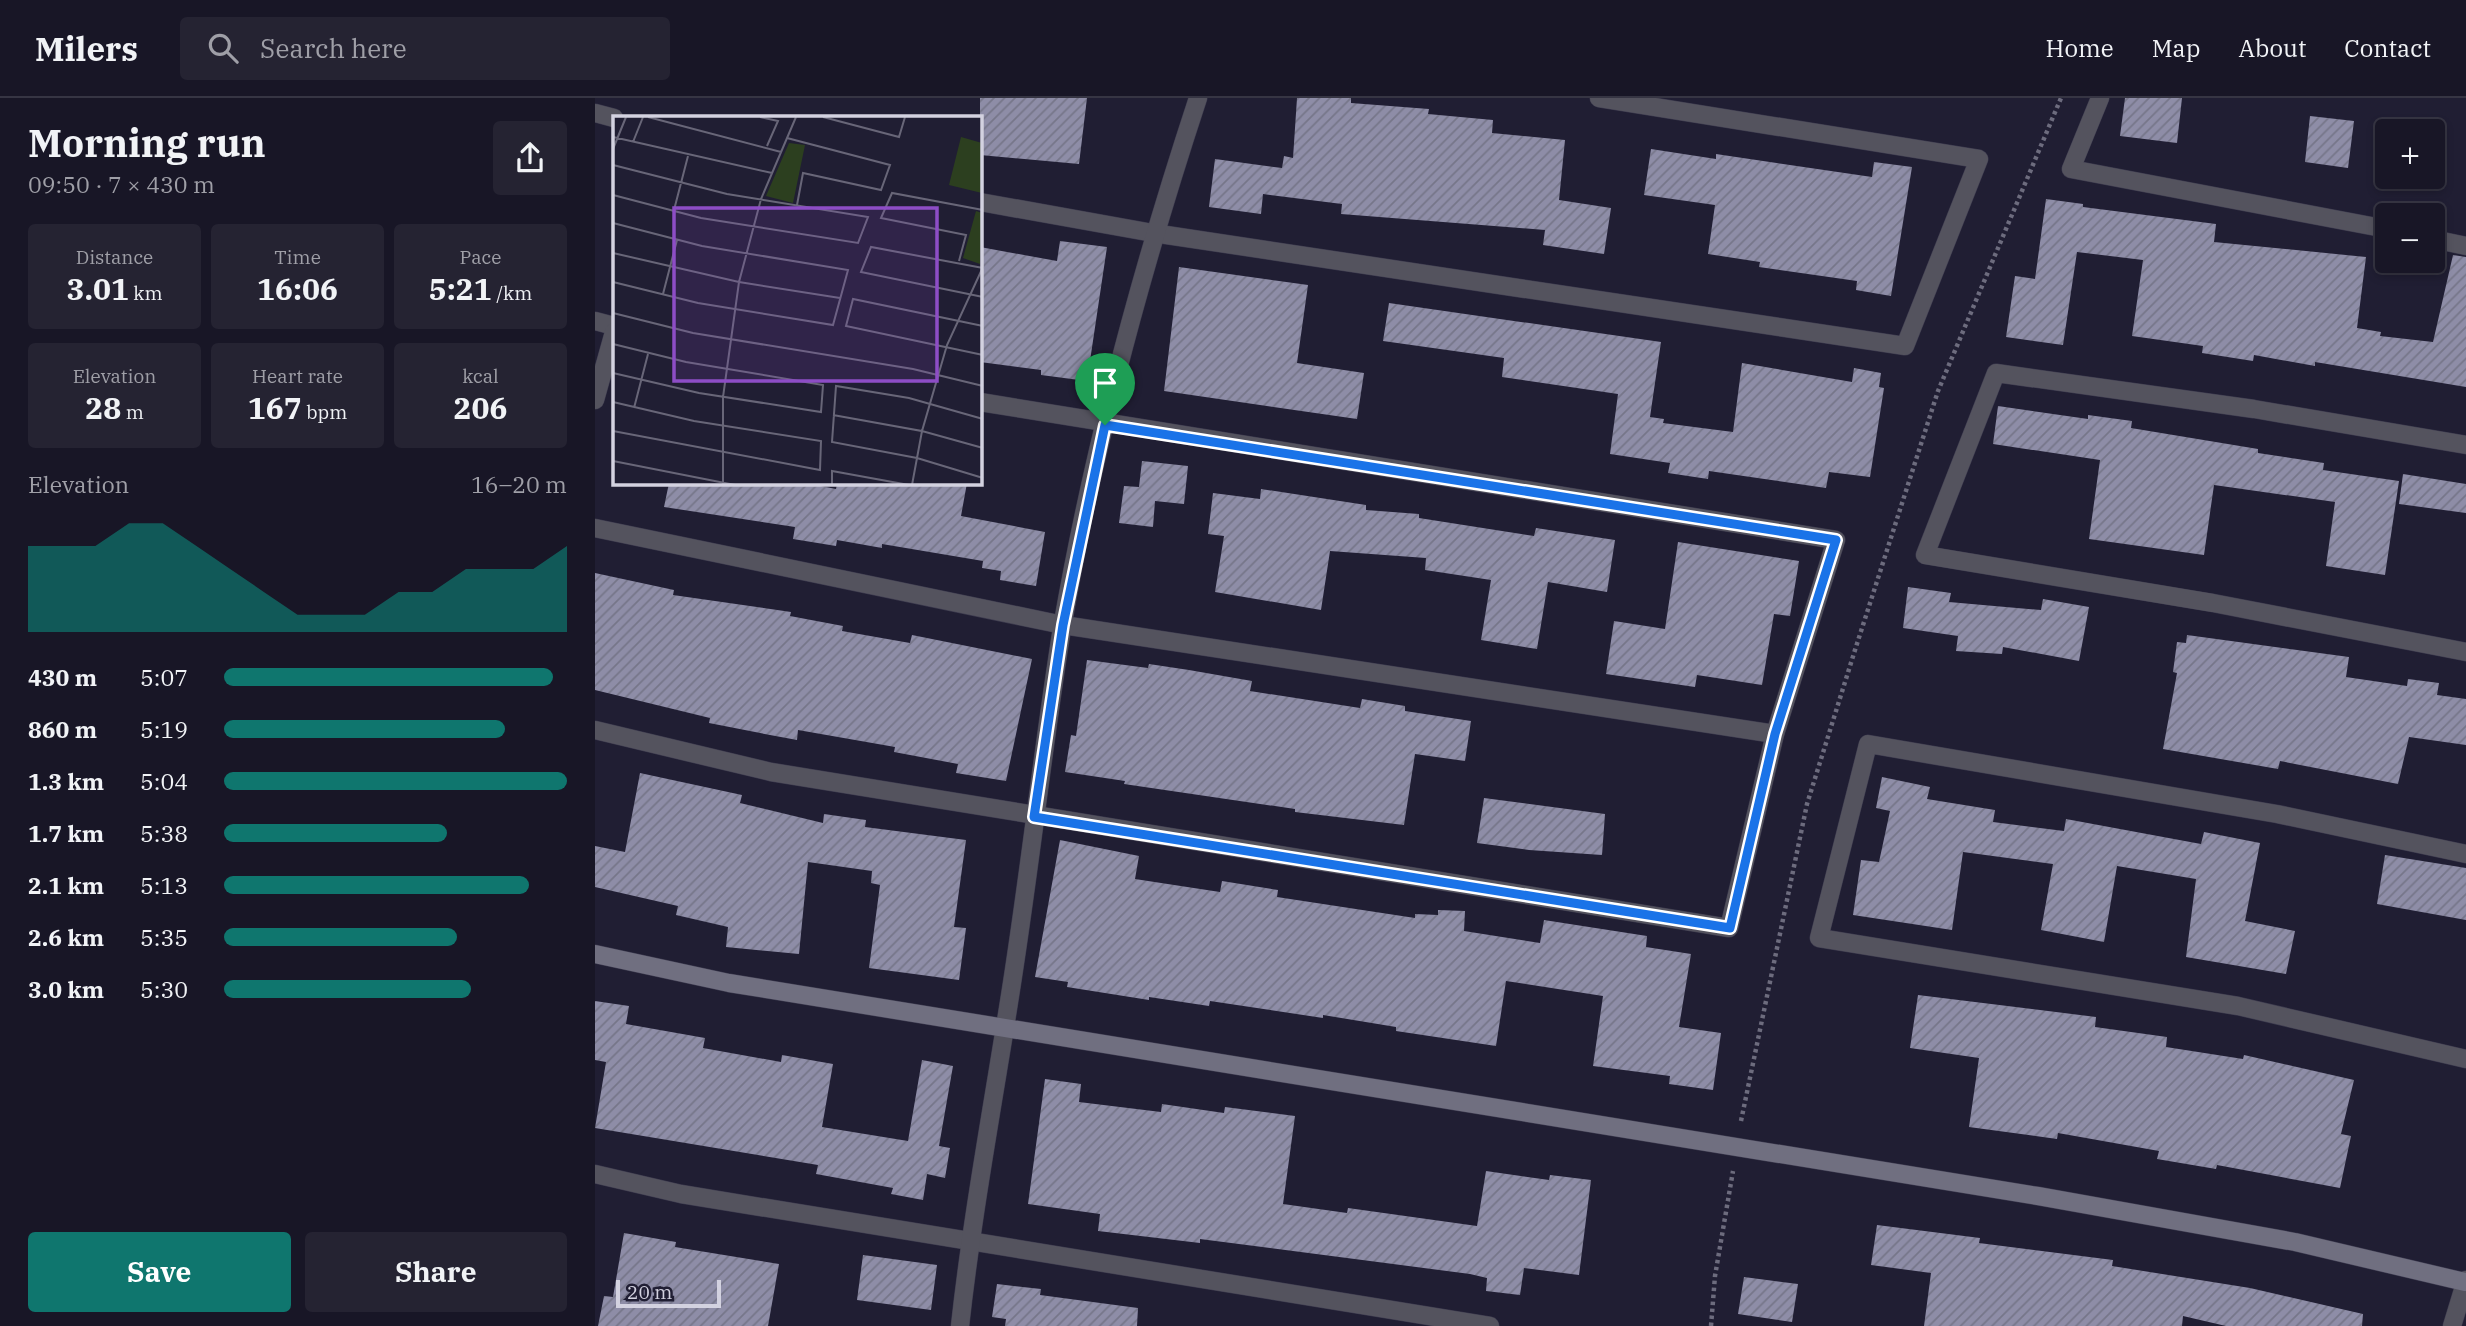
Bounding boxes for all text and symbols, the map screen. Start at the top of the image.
search box [180,17,670,80]
text: Milers [35,27,138,70]
icon: search [204,29,242,67]
text: Search here [260,31,407,65]
text: Home [2046,32,2114,64]
text: Map [2152,32,2200,64]
text: About [2238,32,2306,64]
text: Contact [2344,32,2431,64]
inset map [613,116,982,485]
text: Morning run [28,118,266,167]
map controls [2375,119,2445,273]
button: + [2375,119,2445,189]
button: share [493,121,567,195]
text: 09:50 · 7 × 430 m [28,169,215,199]
button: − [2375,203,2445,273]
text: Distance [76,245,153,269]
text: Time [274,245,321,269]
text: Pace [460,245,501,269]
text: 3.01 [66,269,129,308]
text: 16:06 [257,269,338,308]
text: 5:21 [429,269,492,308]
text: km [129,281,163,305]
text: /km [492,281,532,305]
pin [1075,353,1135,425]
text: Elevation [73,364,156,388]
text: Heart rate [252,364,343,388]
text: kcal [462,364,499,388]
icon: arrive [1086,364,1124,402]
text: 28 [85,388,121,427]
text: 167 [248,388,302,427]
text: 206 [454,388,508,427]
text: m [121,400,144,424]
text: bpm [302,400,347,424]
text: Elevation [28,469,129,499]
text: 16–20 m [471,469,567,499]
text: 430 m [28,662,97,692]
text: 5:07 [140,662,188,692]
text: 860 m [28,714,97,744]
text: 5:19 [140,714,188,744]
text: 1.3 km [28,766,104,796]
text: 5:04 [140,766,188,796]
text: 1.7 km [28,818,104,848]
text: 5:38 [140,818,188,848]
text: 2.1 km [28,870,104,900]
text: 5:13 [140,870,188,900]
text: 2.6 km [28,922,104,952]
text: 5:35 [140,922,188,952]
text: 3.0 km [28,974,104,1004]
text: 5:30 [140,974,188,1004]
button: Save [28,1232,291,1312]
button: Share [305,1232,567,1312]
scale bar [616,1277,721,1309]
text: 20 m [627,1280,672,1304]

